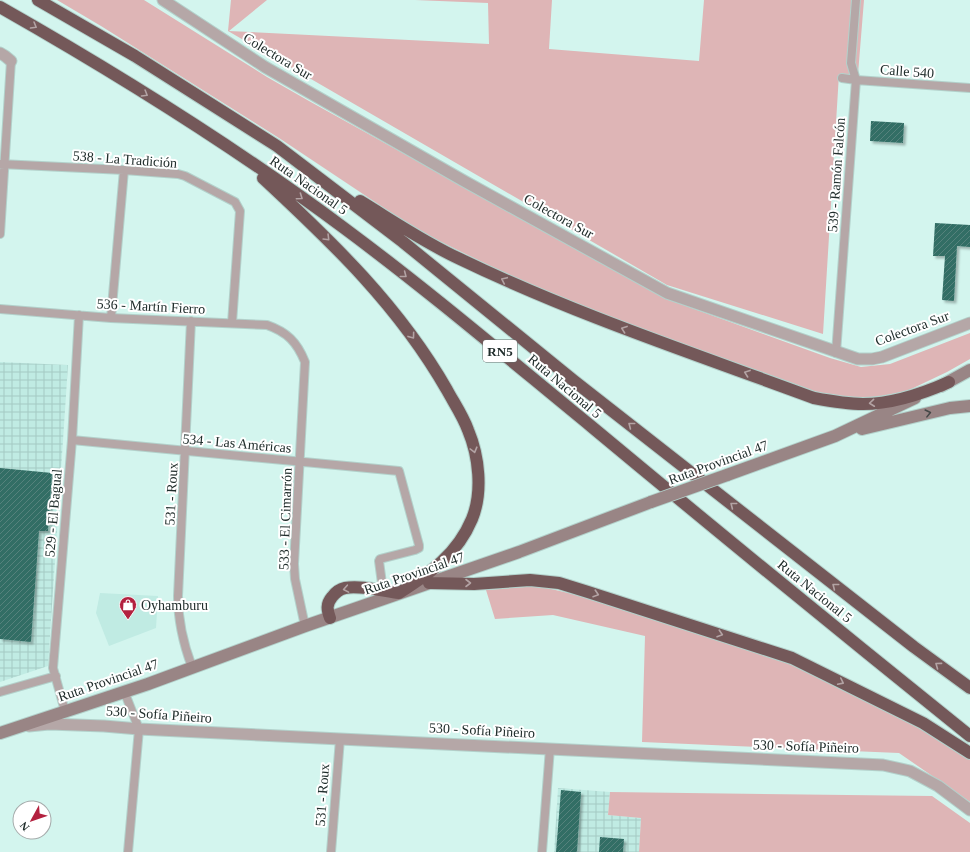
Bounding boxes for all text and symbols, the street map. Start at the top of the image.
one-way arrow [30,22,37,29]
street label: Colectora Sur [241,30,315,83]
street label: Calle 540 [879,62,934,81]
one-way arrow [141,89,148,96]
street label: 539 - Ramón Falcón [825,117,848,233]
street label: 538 - La Tradición [72,148,178,171]
street label: Ruta Nacional 5 [267,153,350,218]
street label: Colectora Sur [521,191,597,242]
one-way arrow [296,192,303,200]
one-way arrow [322,233,330,241]
one-way arrow [400,270,407,277]
one-way arrow [501,276,508,284]
street label: 536 - Martín Fierro [96,296,206,317]
street label: Colectora Sur [873,308,951,349]
one-way arrow [621,325,628,333]
one-way arrow [407,332,414,339]
road number: RN5 [483,340,517,362]
street label: Ruta Nacional 5 [525,351,604,421]
one-way arrow [743,370,750,378]
one-way arrow [869,399,875,408]
one-way arrow [924,409,931,418]
one-way arrow [628,423,635,430]
street label: 534 - Las Américas [182,431,292,456]
street label: Ruta Provincial 47 [666,437,770,487]
one-way arrow [469,446,478,453]
street label: 531 - Roux [162,462,181,526]
street label: 529 - El Bagual [42,468,65,558]
street label: 533 - El Cimarrón [276,468,295,570]
one-way arrow [731,503,738,510]
street label: Ruta Provincial 47 [362,549,466,598]
street label: Ruta Nacional 5 [775,557,855,626]
one-way arrow [465,579,471,587]
one-way arrow [833,583,840,590]
one-way arrow [343,584,350,593]
one-way arrow [592,589,599,598]
shop icon: Oyhamburu [118,595,138,620]
place label: Oyhamburu [141,598,208,613]
one-way arrow [716,630,723,638]
street label: Ruta Provincial 47 [56,656,160,705]
one-way arrow [936,663,943,670]
one-way arrow [836,677,844,685]
street label: 530 - Sofía Piñeiro [105,703,212,726]
street label: 530 - Sofía Piñeiro [429,720,535,741]
street label: 530 - Sofía Piñeiro [753,737,859,756]
street label: 531 - Roux [313,763,332,827]
north arrow [12,800,52,840]
text: N [17,819,31,833]

